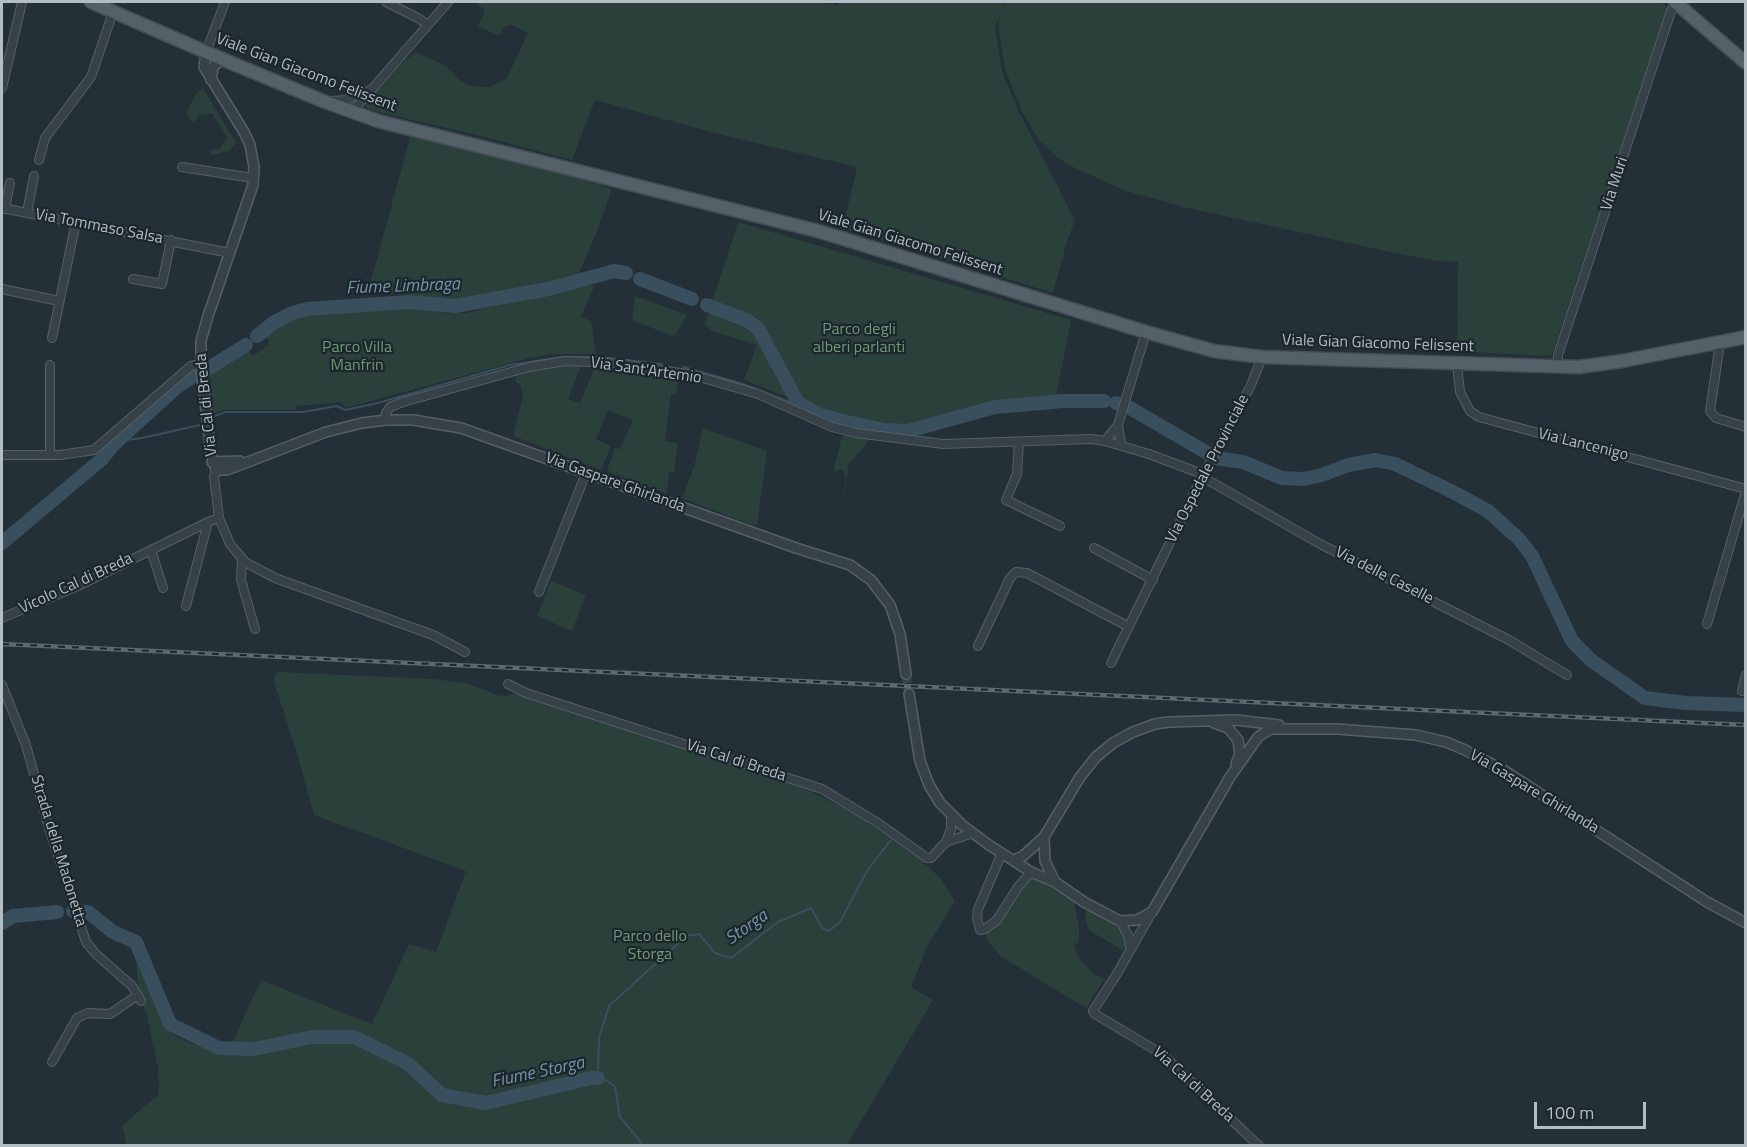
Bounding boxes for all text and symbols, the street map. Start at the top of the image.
street label: Viale Gian Giacomo Felissent [213,30,399,116]
street label: Via Muri [1597,155,1633,213]
street label: Via Tommaso Salsa [33,205,165,249]
street label: Viale Gian Giacomo Felissent [815,206,1005,280]
water label: Fiume Limbraga [346,274,460,300]
park label: Parco degli alberi parlanti [813,320,905,358]
street label: Viale Gian Giacomo Felissent [1282,331,1474,357]
park label: Parco Villa Manfrin [322,338,392,376]
street label: Via Cal di Breda [192,352,222,458]
street label: Via Sant'Artemio [589,354,703,388]
street label: Via Ospedale Provinciale [1162,392,1254,546]
street label: Via Lancenigo [1536,425,1630,465]
street label: Via Gaspare Ghirlanda [542,449,688,517]
street label: Via delle Caselle [1332,543,1436,609]
street label: Vicolo Cal di Breda [16,549,136,619]
street label: Via Cal di Breda [684,736,788,786]
street label: Via Gaspare Ghirlanda [1466,746,1602,838]
street label: Strada della Madonetta [26,773,90,929]
water label: Storga [722,906,772,950]
park label: Parco dello Storga [613,927,687,965]
street label: Via Cal di Breda [1148,1043,1238,1127]
water label: Fiume Storga [490,1053,586,1093]
scale bar [1537,1090,1650,1128]
text: 100 m [1545,1099,1594,1126]

